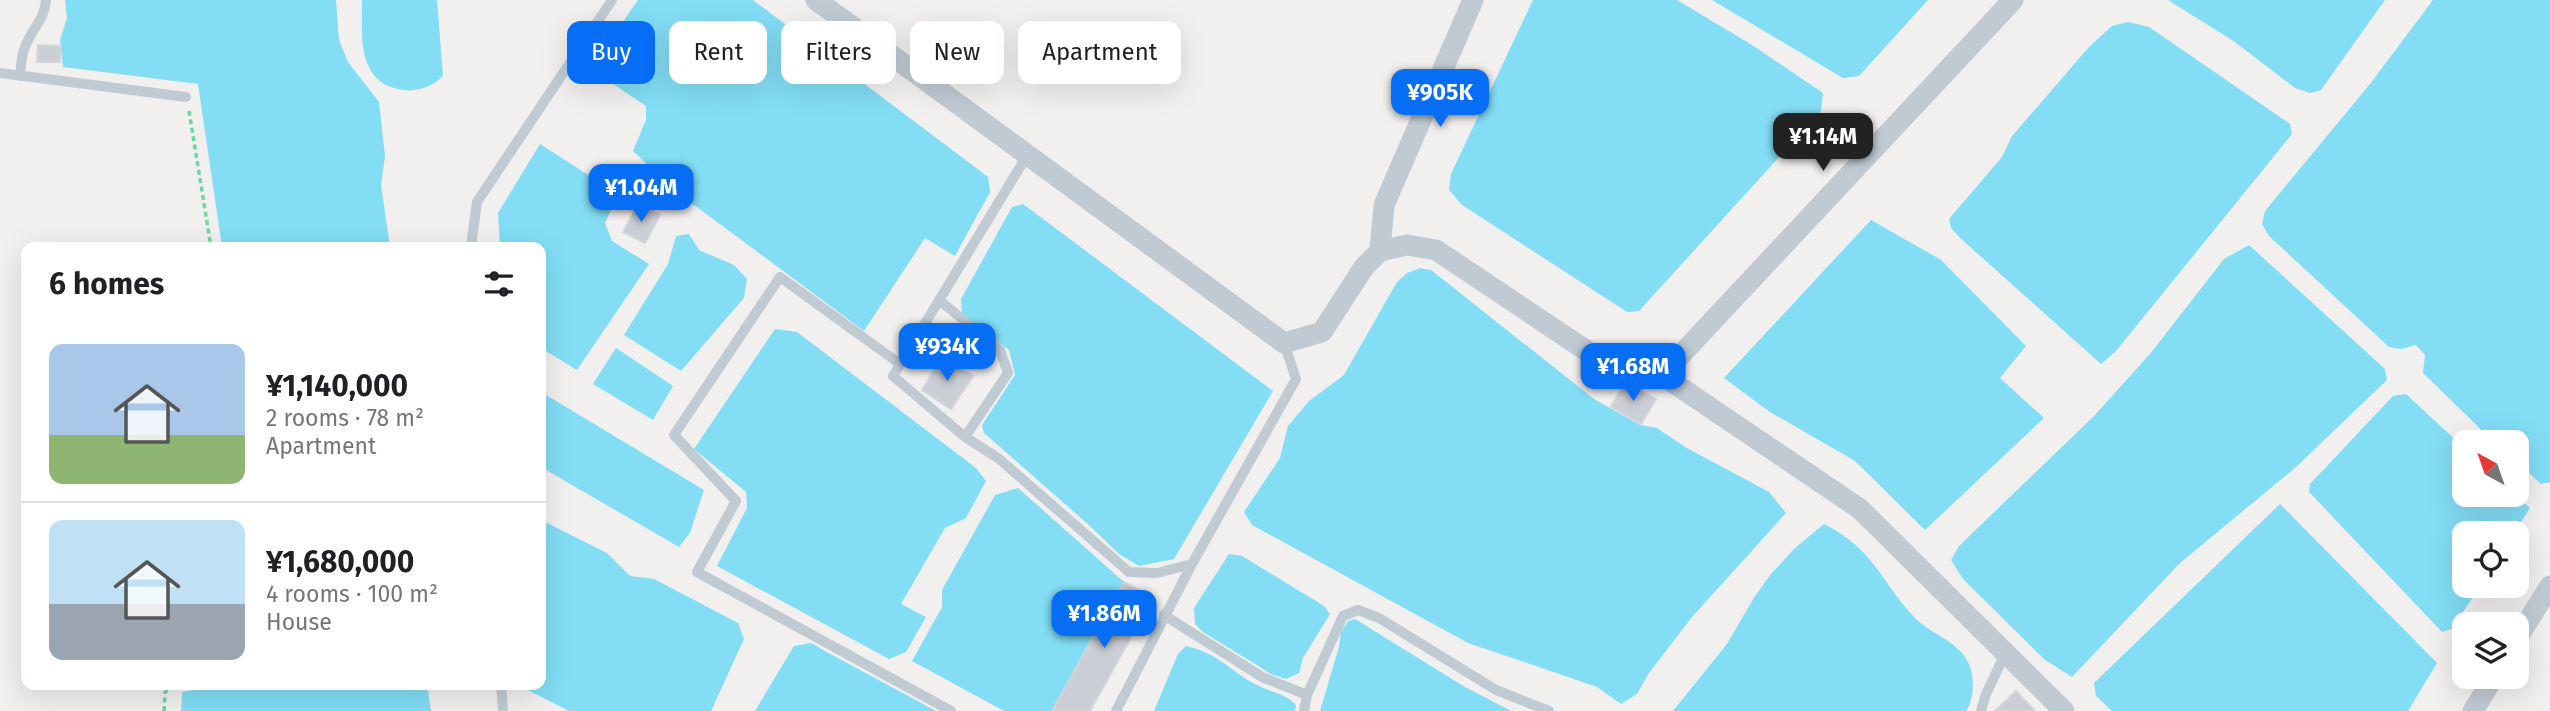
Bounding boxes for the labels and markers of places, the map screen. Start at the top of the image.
pin: ¥905K [1391,69,1489,129]
pin: ¥1.14M [1766,114,1880,173]
pin: ¥1.04M [584,164,698,224]
pin: ¥934K [898,324,996,383]
pin: ¥1.68M [1576,344,1690,403]
pin: ¥1.86M [1047,590,1161,650]

